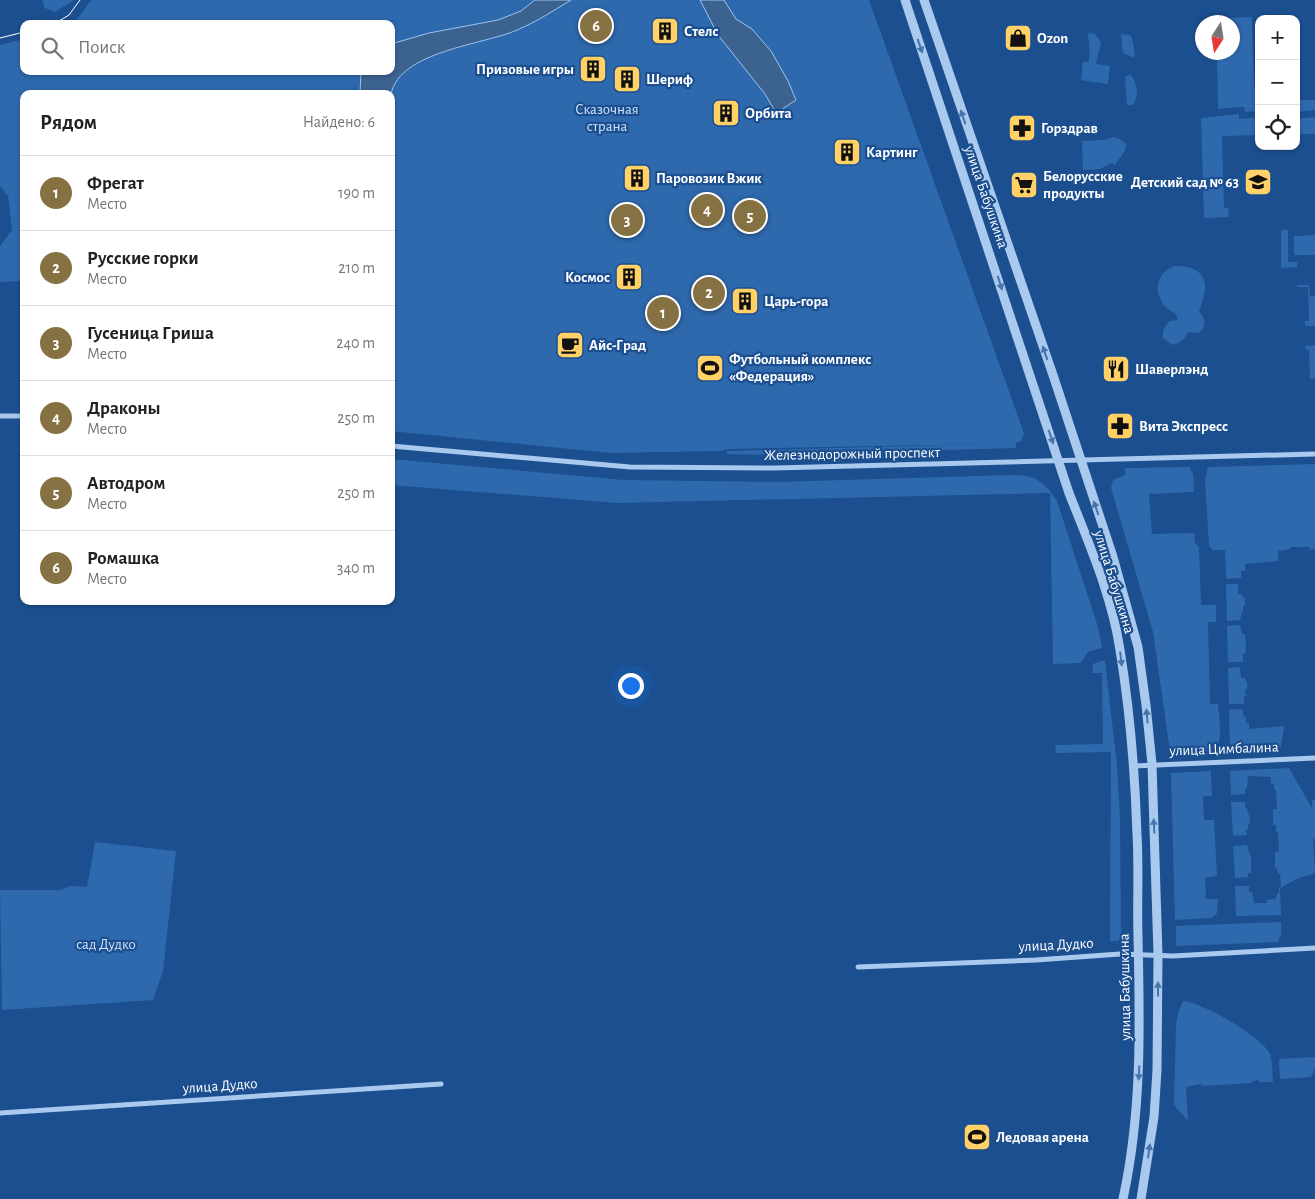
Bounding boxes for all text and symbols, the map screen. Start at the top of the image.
pin: 6 [580,7,612,45]
north arrow [1195,15,1240,60]
map controls [1255,15,1300,150]
button: + [1255,15,1300,60]
building icon: Стелс [650,16,680,46]
search box [20,20,395,75]
shop icon: Ozon [1003,23,1033,53]
place label: Стелс [684,24,718,39]
place label: Ozon [1037,31,1068,46]
icon: search [38,34,66,62]
text: Поиск [78,38,125,57]
one-way arrow [917,39,925,54]
building icon: Призовые игры [578,54,608,84]
button: − [1255,60,1300,105]
place label: Призовые игры [476,62,574,77]
building icon: Шериф [612,64,642,94]
place label: Шериф [646,72,693,87]
building icon: Орбита [711,98,741,128]
park label: Сказочная страна [575,102,639,134]
button: locate [1255,105,1300,150]
place label: Орбита [745,106,792,121]
one-way arrow [959,109,967,124]
text: Рядом [40,112,97,133]
pharmacy icon: Горздрав [1007,113,1037,143]
text: Найдено: 6 [303,114,375,130]
place label: Горздрав [1041,121,1098,136]
building icon: Картинг [832,137,862,167]
street label: улица Бабушкина [961,143,1011,250]
place label: Картинг [866,145,918,160]
building icon: Паровозик Вжик [622,163,652,193]
school or university icon: Детский сад № 63 [1243,167,1273,197]
place label: Белорусские продукты [1043,169,1123,201]
supermarket icon: Белорусские продукты [1009,170,1039,200]
place label: Паровозик Вжик [656,171,762,186]
text: Фрегат [87,174,144,193]
place label: Детский сад № 63 [1131,175,1239,190]
text: 1 [53,185,59,201]
text: 190 m [338,185,375,201]
pin: 4 [691,191,723,229]
text: Место [87,196,127,212]
pin: 5 [734,197,766,235]
pin: 3 [611,201,643,239]
text: Русские горки [87,249,199,268]
text: 2 [52,260,60,276]
text: 210 m [338,260,375,276]
building icon: Космос [614,262,644,292]
place label: Космос [565,270,610,285]
text: Место [87,271,127,287]
pin: 2 [693,274,725,312]
one-way arrow [997,276,1005,291]
building icon: Царь-гора [730,286,760,316]
pin: 1 [647,294,679,332]
place label: Царь-гора [764,294,828,309]
text: Гусеница Гриша [87,324,214,343]
cafe icon: Айс-Град [555,330,585,360]
text: 3 [53,335,59,351]
text: 240 m [336,335,375,351]
place label: Айс-Град [589,338,646,353]
text: Место [87,346,127,362]
one-way arrow [1041,346,1048,361]
place label: Футбольный комплекс «Федерация» [729,352,871,384]
sports icon: Футбольный комплекс «Федерация» [695,353,725,383]
restaurant icon: Шаверлэнд [1101,354,1131,384]
place label: Шаверлэнд [1135,362,1208,377]
text: Драконы [87,399,161,418]
text: 4 [52,410,60,426]
text: 250 m [337,410,375,426]
pharmacy icon: Вита Экспресс [1105,411,1135,441]
place label: Вита Экспресс [1139,419,1228,434]
text: Место [87,421,127,437]
one-way arrow [1048,430,1056,445]
street label: Железнодорожный проспект [764,445,941,463]
text: Автодром [87,474,165,493]
text: 5 [53,485,59,501]
text: 250 m [337,485,375,501]
text: Место [87,496,127,512]
one-way arrow [1092,500,1100,515]
street label: улица Бабушкина [1091,528,1137,636]
text: Ромашка [87,549,159,568]
text: 6 [52,560,60,576]
text: 340 m [337,560,375,576]
text: Место [87,571,127,587]
one-way arrow [1117,651,1125,667]
your location [618,673,644,699]
one-way arrow [1143,708,1151,724]
street label: улица Цимбалина [1168,740,1279,758]
one-way arrow [1150,818,1158,834]
street label: улица Бабушкина [1117,933,1133,1042]
street label: улица Дудко [1017,936,1094,955]
park label: сад Дудко [76,937,136,952]
one-way arrow [1154,981,1162,997]
one-way arrow [1134,1066,1142,1082]
street label: улица Дудко [181,1076,258,1096]
sports icon: Ледовая арена [962,1122,992,1152]
place label: Ледовая арена [996,1130,1089,1145]
one-way arrow [1145,1143,1153,1159]

